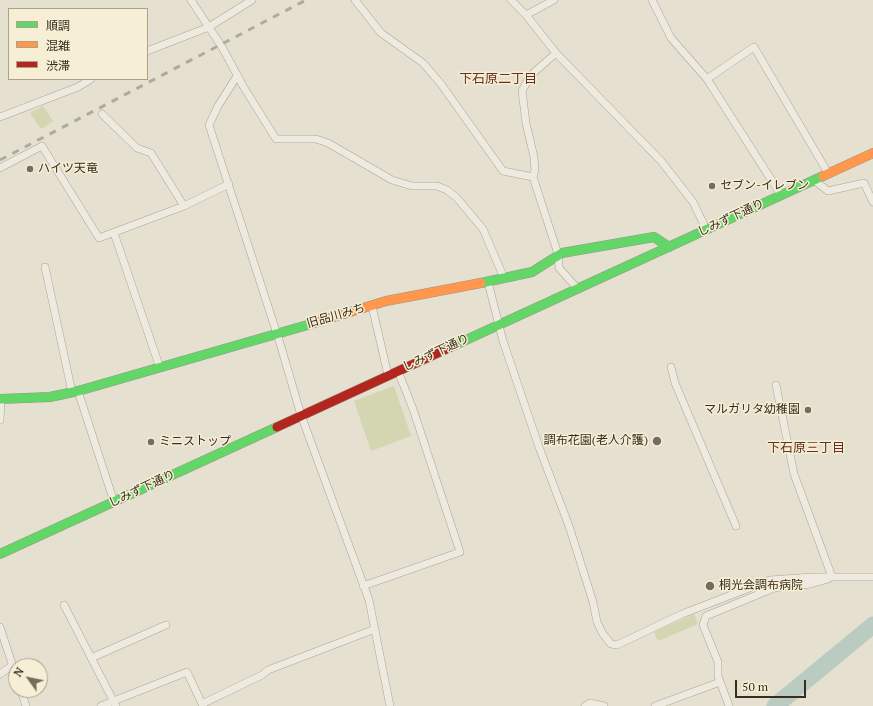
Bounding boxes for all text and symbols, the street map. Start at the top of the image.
legend [8,8,148,80]
text: 順調 [46,18,70,33]
text: 混雑 [46,38,70,53]
text: 渋滞 [46,58,70,73]
district label: 下石原二丁目 [459,71,537,87]
place label: ハイツ天竜 [38,162,98,176]
marker: ハイツ天竜 [25,164,35,174]
place label: セブン-イレブン [720,179,809,193]
marker: セブン-イレブン [707,181,717,191]
street label: しみず下通り [695,196,767,240]
street label: 旧品川みち [305,301,367,331]
street label: しみず下通り [400,331,472,375]
place label: マルガリタ幼稚園 [704,403,800,417]
marker: マルガリタ幼稚園 [803,405,813,415]
place label: 調布花園(老人介護) [544,434,648,448]
place label: ミニストップ [159,435,231,449]
marker: 調布花園(老人介護) [651,435,663,447]
marker: ミニストップ [146,437,156,447]
district label: 下石原三丁目 [767,440,845,456]
street label: しみず下通り [106,467,178,511]
place label: 桐光会調布病院 [719,579,803,593]
marker: 桐光会調布病院 [704,580,716,592]
north arrow [8,658,48,698]
text: N [11,665,27,679]
scale bar [737,672,808,698]
text: 50 m [742,679,768,694]

